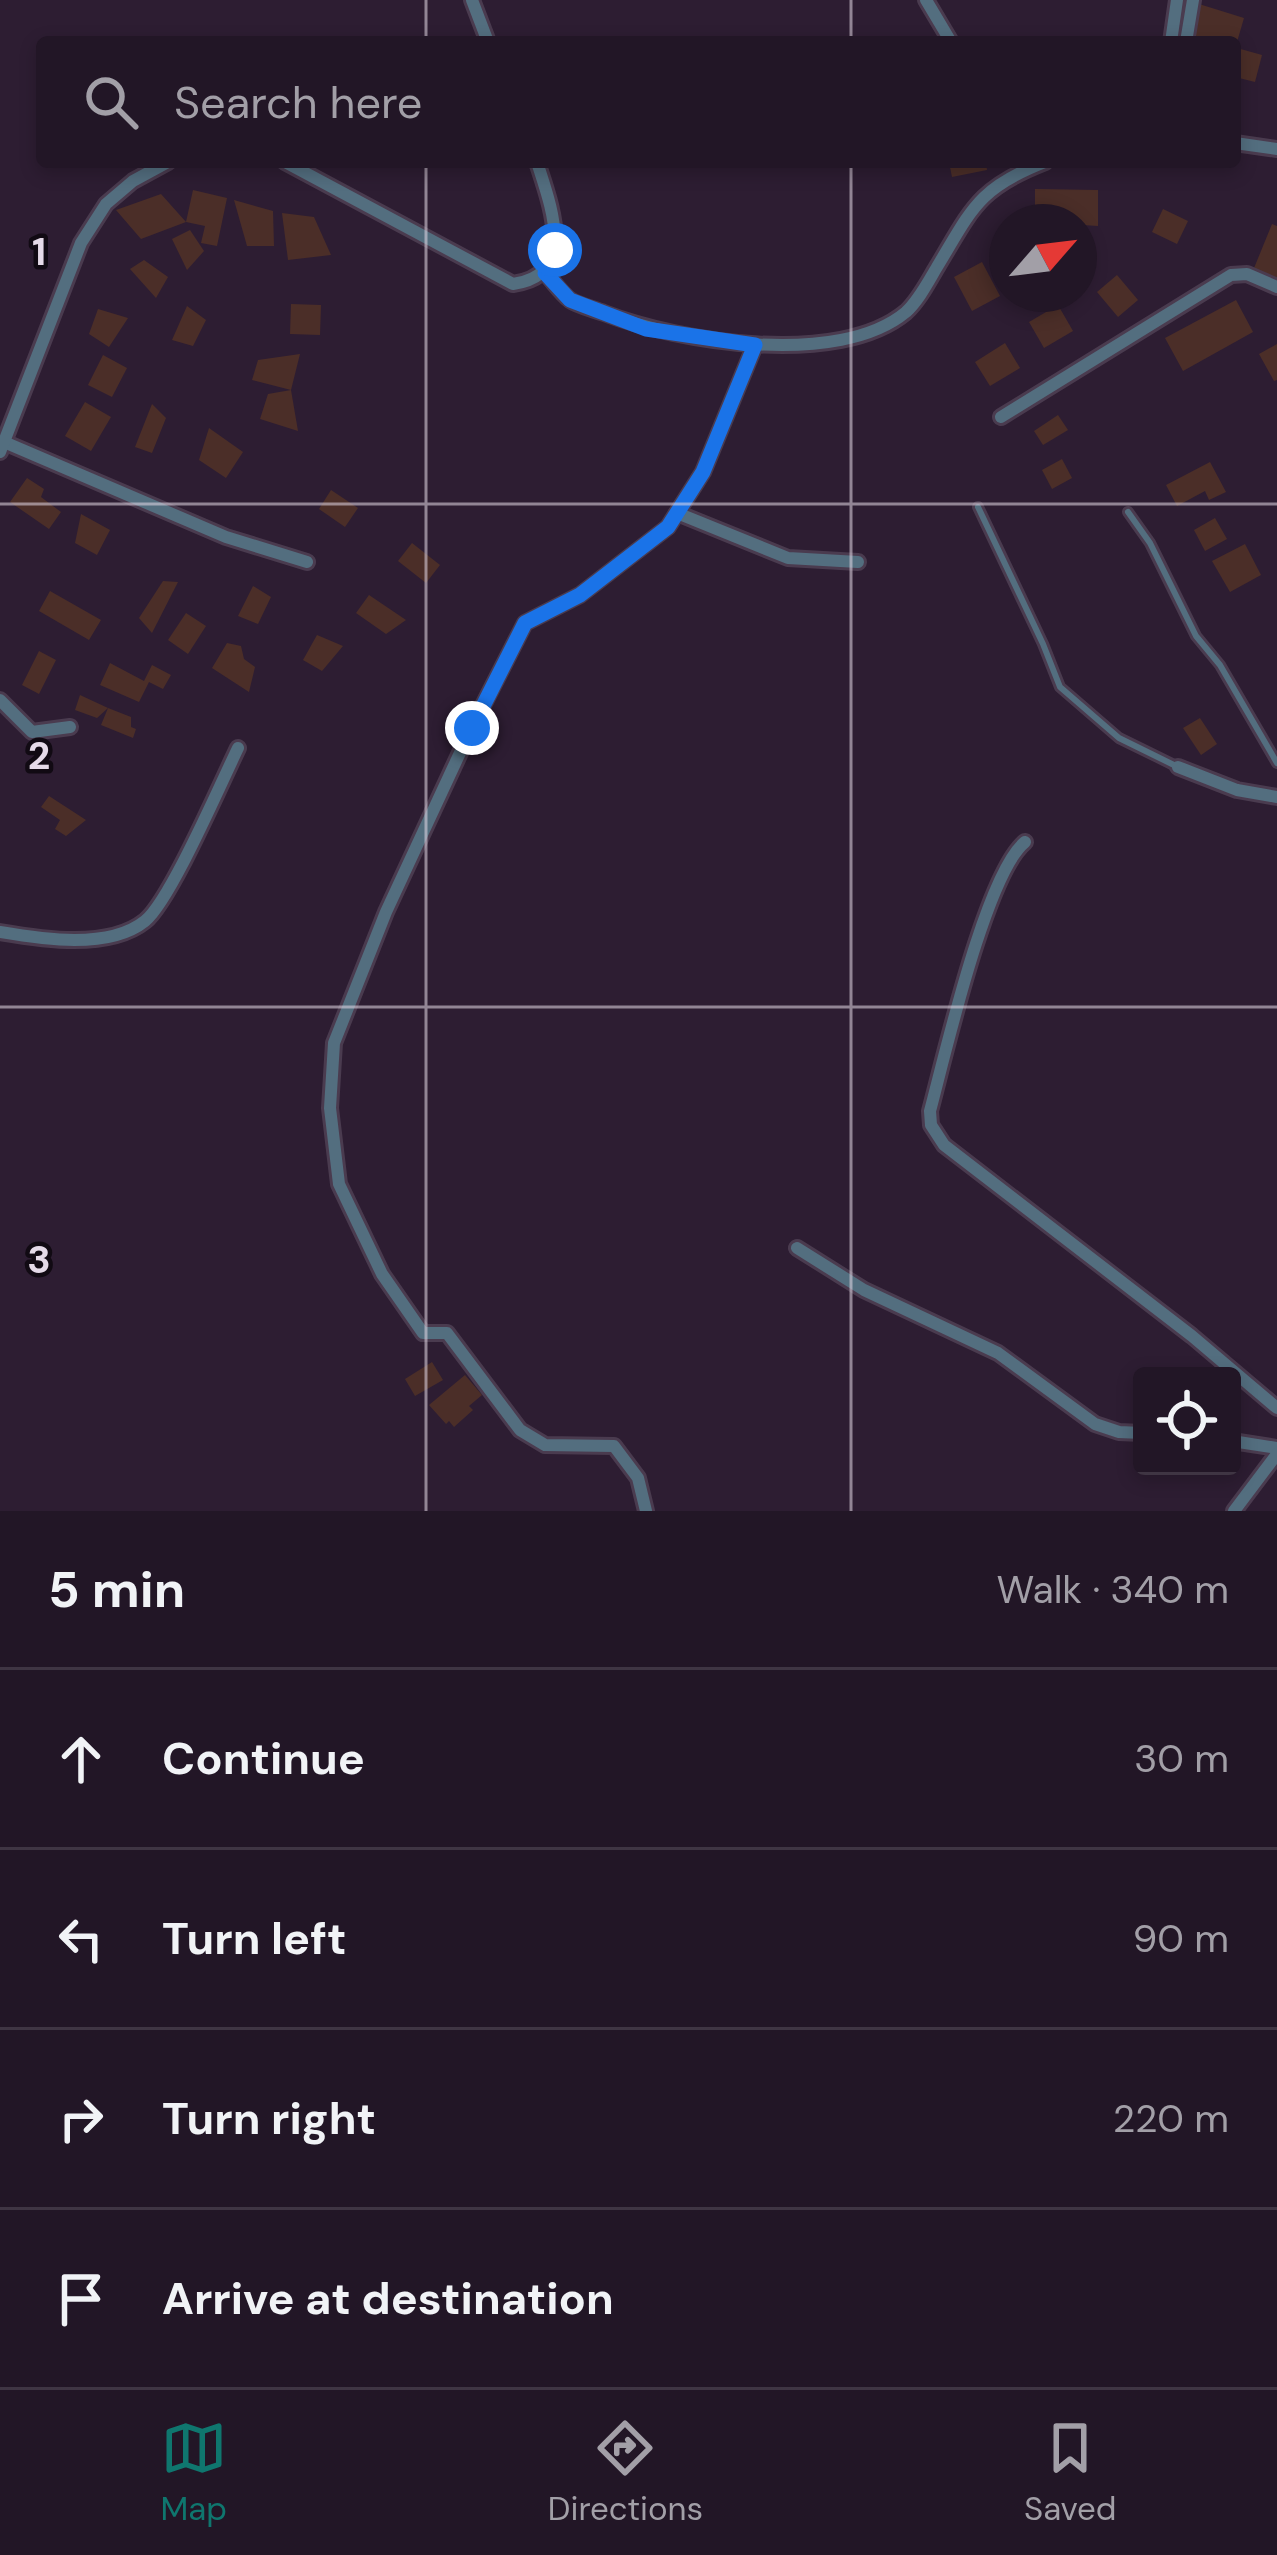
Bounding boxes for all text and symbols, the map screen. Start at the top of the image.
search box [36,36,1241,168]
icon: search [78,69,144,135]
text: Search here [174,73,422,132]
north arrow [989,204,1097,312]
route start [528,223,582,277]
text: 1 [32,226,46,277]
route end [445,701,499,755]
text: 2 [28,730,50,781]
text: 3 [27,1234,51,1285]
map controls [1133,1367,1241,1475]
button: locate [1133,1367,1241,1475]
text: 5 min [48,1556,185,1623]
text: Walk · 340 m [997,1564,1229,1615]
icon: ahead [48,1726,114,1792]
text: Continue [162,1729,365,1788]
text: 30 m [1134,1733,1229,1784]
icon: left [48,1906,114,1972]
text: Turn left [162,1909,346,1968]
text: 90 m [1133,1913,1229,1964]
icon: right [48,2086,114,2152]
text: Turn right [162,2089,376,2148]
text: 220 m [1113,2093,1229,2144]
icon: arrive [48,2266,114,2332]
text: Arrive at destination [162,2269,614,2328]
tab: Map [160,2415,227,2530]
tab: Directions [548,2415,703,2530]
tab: Saved [1024,2415,1117,2530]

